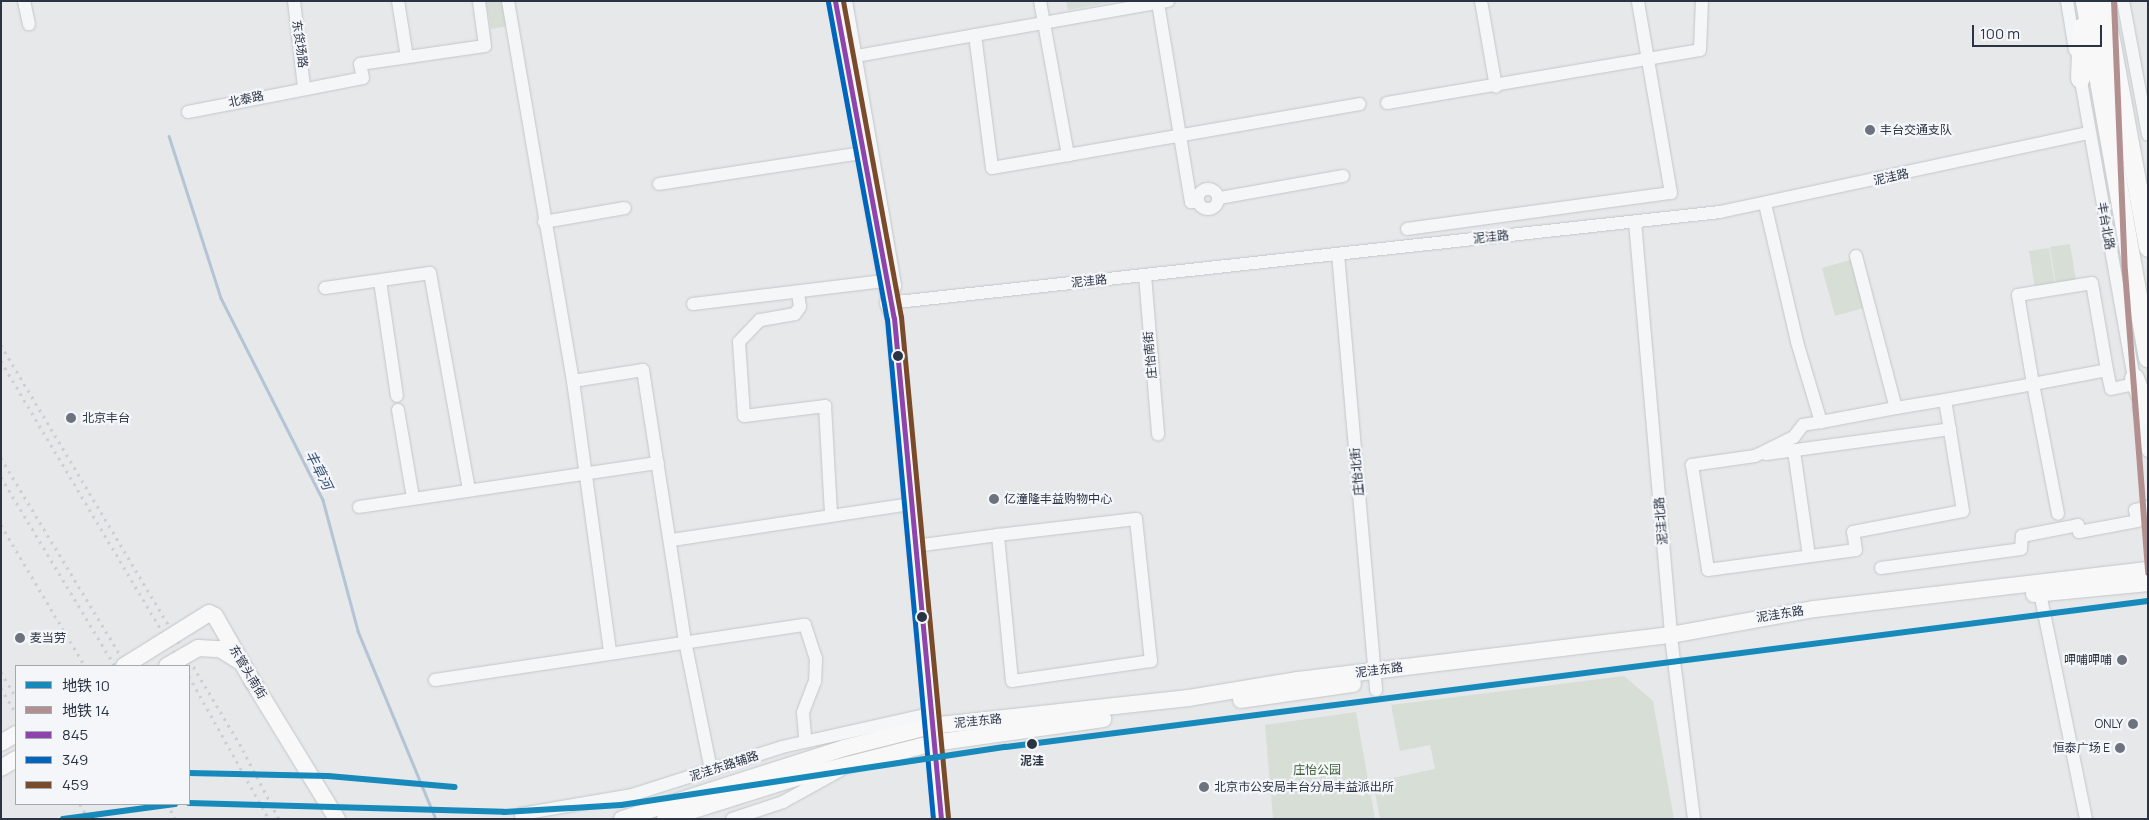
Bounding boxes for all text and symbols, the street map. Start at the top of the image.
scale bar [1974,15,2104,47]
street label: 东货场路 [290,19,310,69]
text: 100 m [1980,23,2020,44]
street label: 北泰路 [227,88,265,110]
place label: 丰台交通支队 [1880,123,1952,137]
marker: 丰台交通支队 [1864,124,1876,136]
street label: 泥洼路 [1872,166,1910,188]
street label: 丰台北路 [2095,201,2117,251]
street label: 泥洼路 [1472,228,1510,246]
street label: 泥洼路 [1070,272,1108,290]
street label: 庄怡南街 [1141,330,1159,380]
unlabelled marker [893,351,903,361]
marker: 北京丰台 [64,411,78,425]
place label: 北京丰台 [82,411,130,425]
water label: 丰草河 [302,447,336,493]
street label: 庄怡北街 [1348,447,1366,497]
place label: 亿潼隆丰益购物中心 [1004,492,1112,506]
marker: 亿潼隆丰益购物中心 [988,493,1000,505]
street label: 泥洼北路 [1652,496,1670,546]
street label: 泥洼东路 [1755,603,1805,625]
unlabelled marker [917,612,927,622]
place label: 麦当劳 [30,631,66,645]
marker: 麦当劳 [14,632,26,644]
street label: 东管头南街 [226,643,270,701]
place label: 呷哺呷哺 [2064,653,2112,667]
marker: 呷哺呷哺 [2116,654,2128,666]
street label: 泥洼东路 [1354,660,1404,680]
legend [15,665,190,805]
text: 地铁 10 [62,675,110,696]
text: 地铁 14 [62,700,110,721]
street label: 泥洼东路 [953,711,1003,731]
place label: ONLY [2095,717,2123,731]
marker: ONLY [2127,718,2139,730]
text: 845 [62,724,88,745]
marker: 泥洼 [1024,736,1040,752]
place label: 恒泰广场 E [2053,741,2110,755]
marker: 恒泰广场 E [2114,742,2126,754]
street label: 泥洼东路辅路 [688,748,760,784]
text: 349 [62,749,88,770]
place label: 泥洼 [1020,754,1044,768]
park label: 庄怡公园 [1293,763,1341,777]
text: 459 [62,774,89,795]
place label: 北京市公安局丰台分局丰益派出所 [1214,780,1394,794]
marker: 北京市公安局丰台分局丰益派出所 [1198,781,1210,793]

